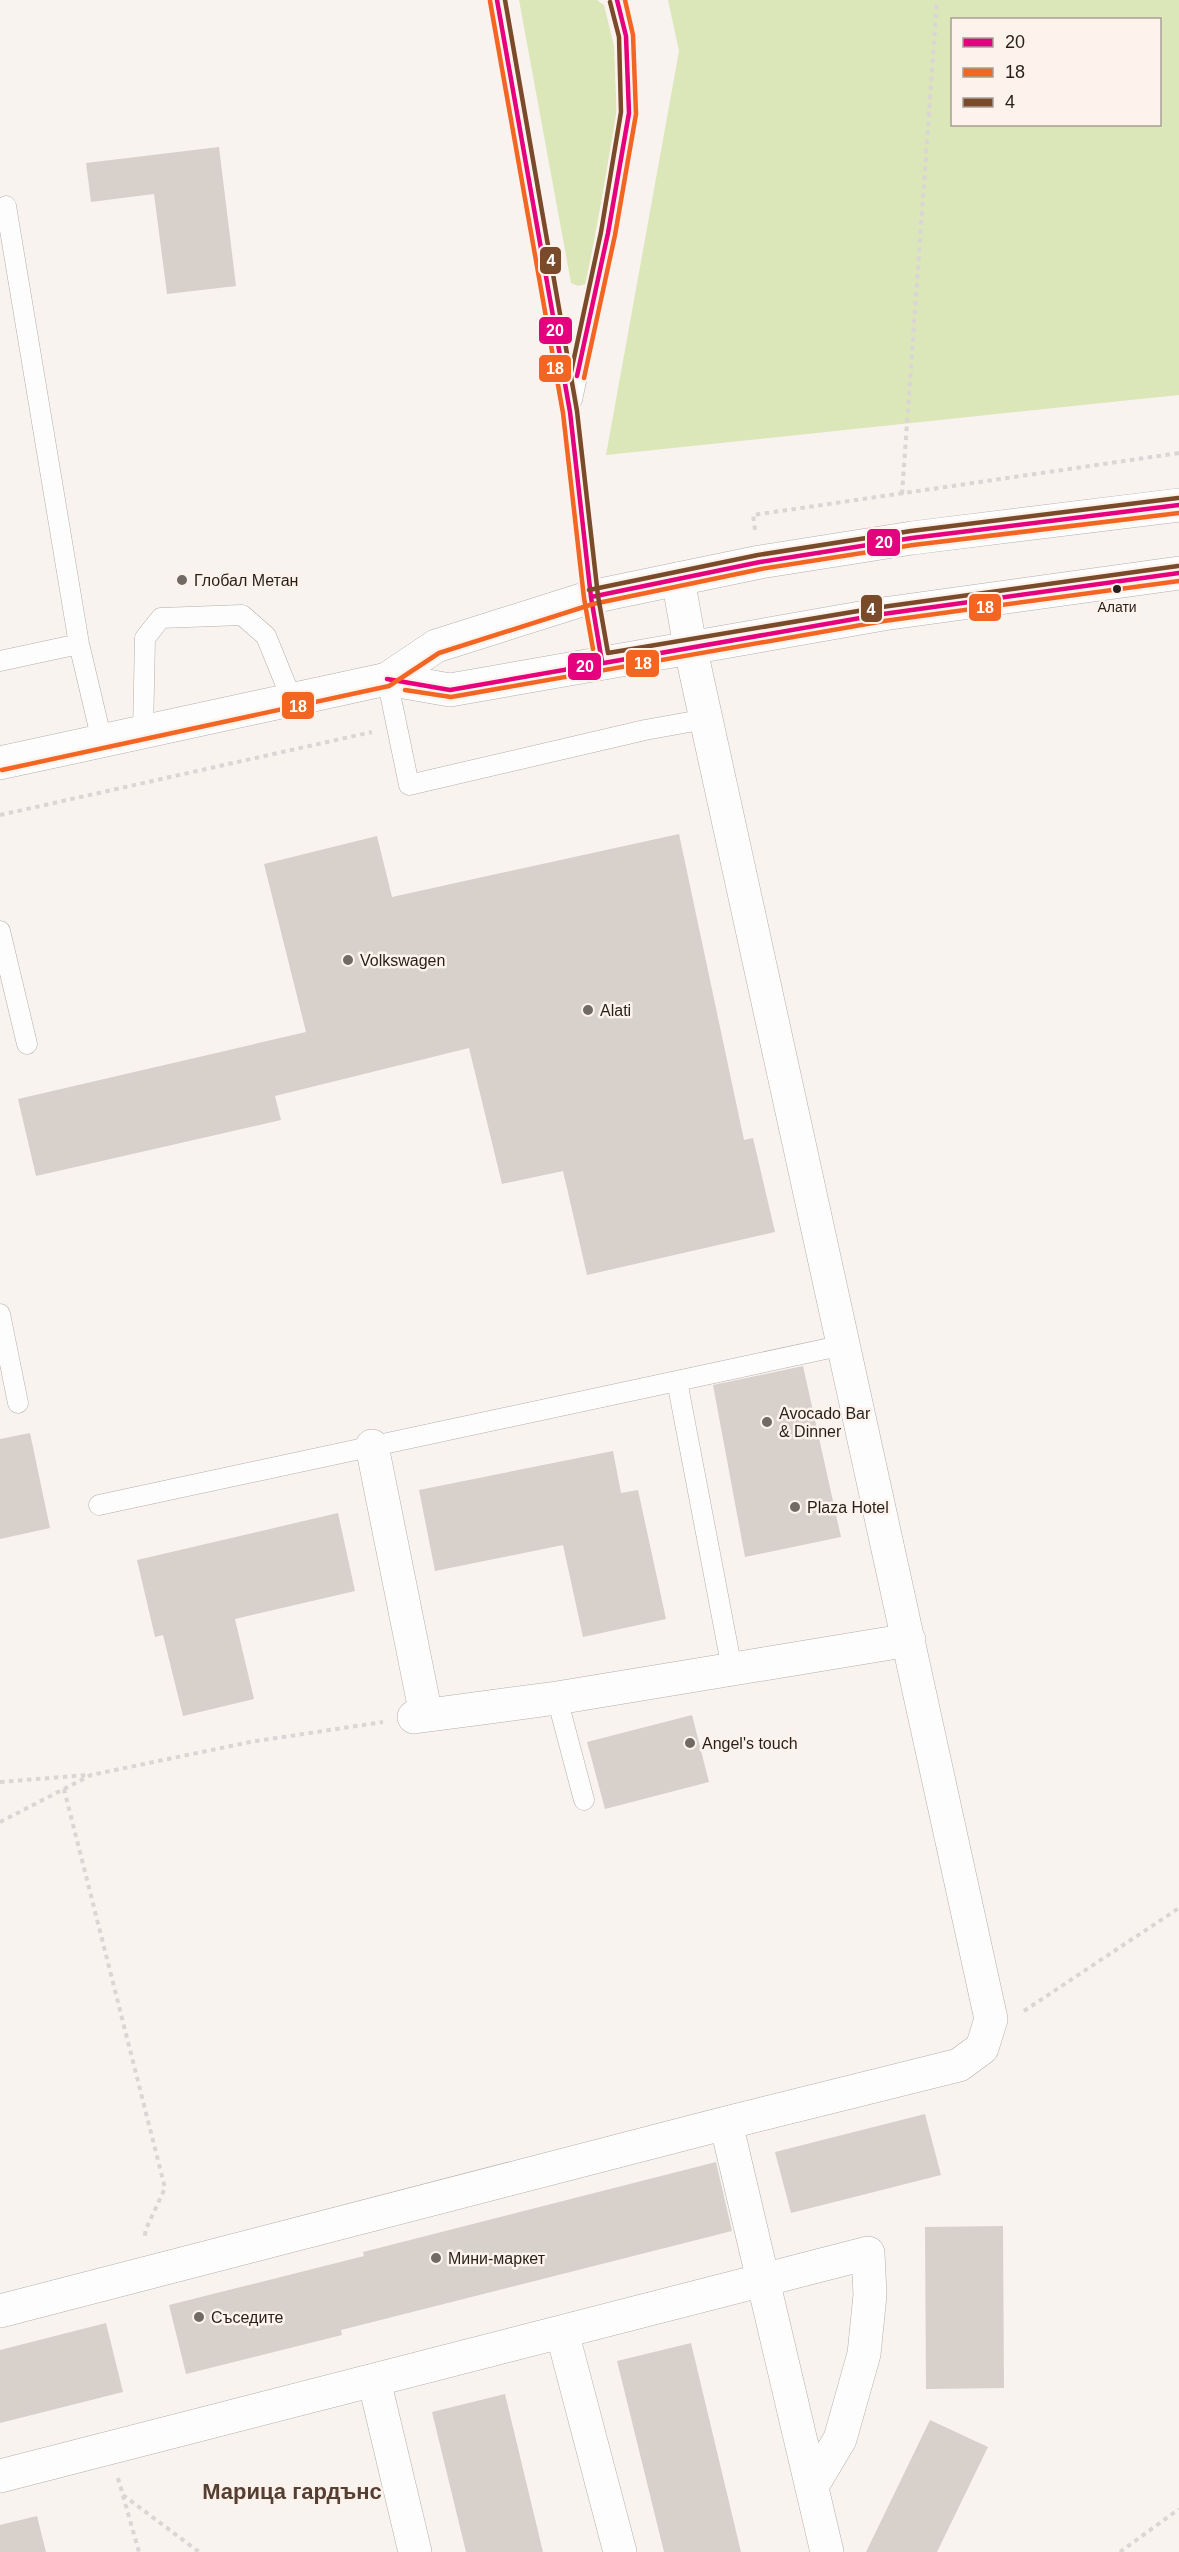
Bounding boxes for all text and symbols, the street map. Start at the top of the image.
legend [951,18,1161,126]
text: 20 [1005,32,1025,52]
text: 18 [1005,62,1025,82]
text: 4 [1005,92,1015,112]
line badge: 4 [539,246,562,275]
text: 4 [547,252,556,269]
line badge: 20 [538,316,573,345]
text: 20 [546,322,564,339]
line badge: 18 [538,354,572,383]
text: 18 [546,360,564,377]
line badge: 20 [866,528,901,557]
text: 20 [875,534,893,551]
place label: Глобал Метан [194,572,298,589]
marker: Глобал Метан [175,573,189,587]
marker: Алати [1111,583,1123,595]
line badge: 18 [968,593,1002,622]
line badge: 4 [860,594,883,623]
text: 18 [976,599,994,616]
place label: Алати [1097,599,1137,615]
text: 4 [867,601,876,618]
line badge: 18 [625,649,660,678]
line badge: 20 [567,652,602,681]
text: 18 [634,655,652,672]
text: 20 [576,658,594,675]
line badge: 18 [281,691,315,720]
text: 18 [289,698,307,715]
place label: Volkswagen [360,952,445,969]
marker: Volkswagen [341,953,355,967]
place label: Alati [600,1002,631,1019]
marker: Alati [581,1003,595,1017]
place label: Avocado Bar & Dinner [779,1405,871,1440]
marker: Avocado Bar & Dinner [760,1415,774,1429]
place label: Plaza Hotel [807,1499,889,1516]
marker: Plaza Hotel [788,1500,802,1514]
place label: Angel's touch [702,1735,798,1752]
marker: Angel's touch [683,1736,697,1750]
place label: Мини-маркет [448,2250,546,2267]
marker: Мини-маркет [429,2251,443,2265]
place label: Съседите [211,2309,284,2326]
marker: Съседите [192,2310,206,2324]
district label: Марица гардънс [202,2479,382,2504]

